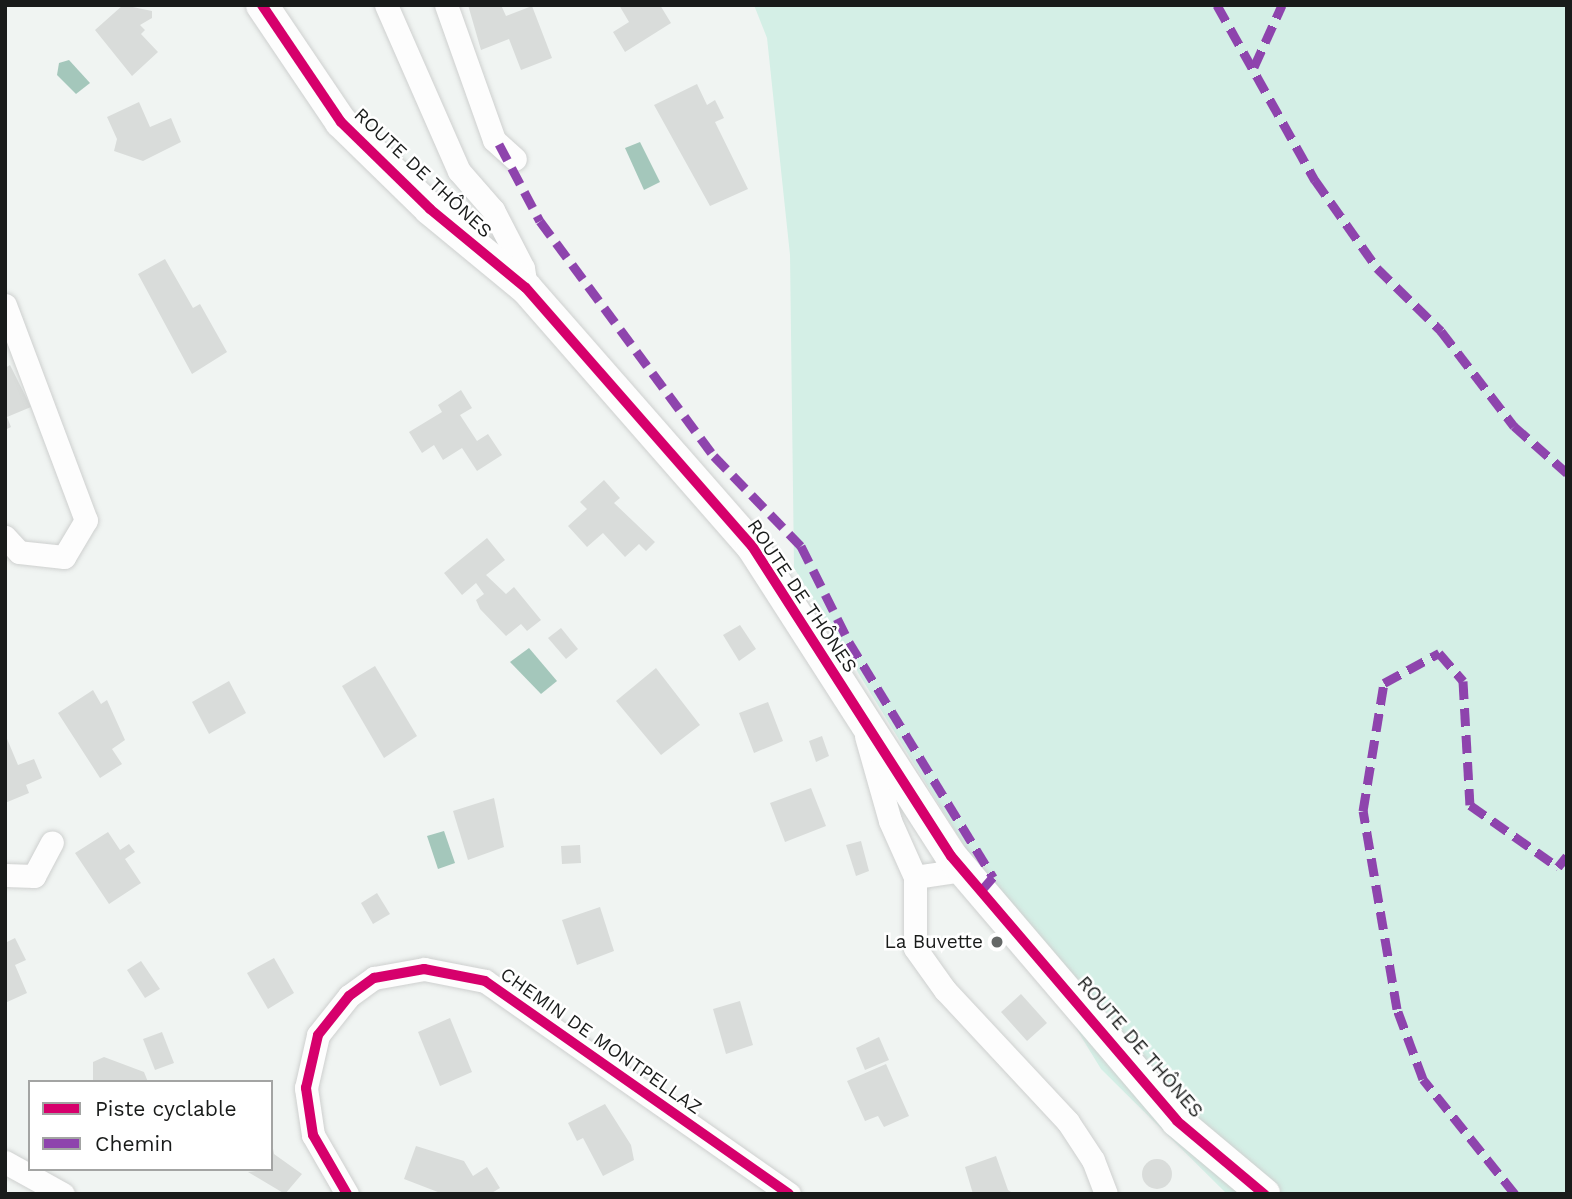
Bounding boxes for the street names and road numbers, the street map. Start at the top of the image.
street label: ROUTE DE THÔNES [349,103,497,243]
street label: ROUTE DE THÔNES [742,515,862,677]
street label: CHEMIN DE MONTPELLAZ [496,963,706,1119]
street label: ROUTE DE THÔNES [1072,971,1208,1123]

